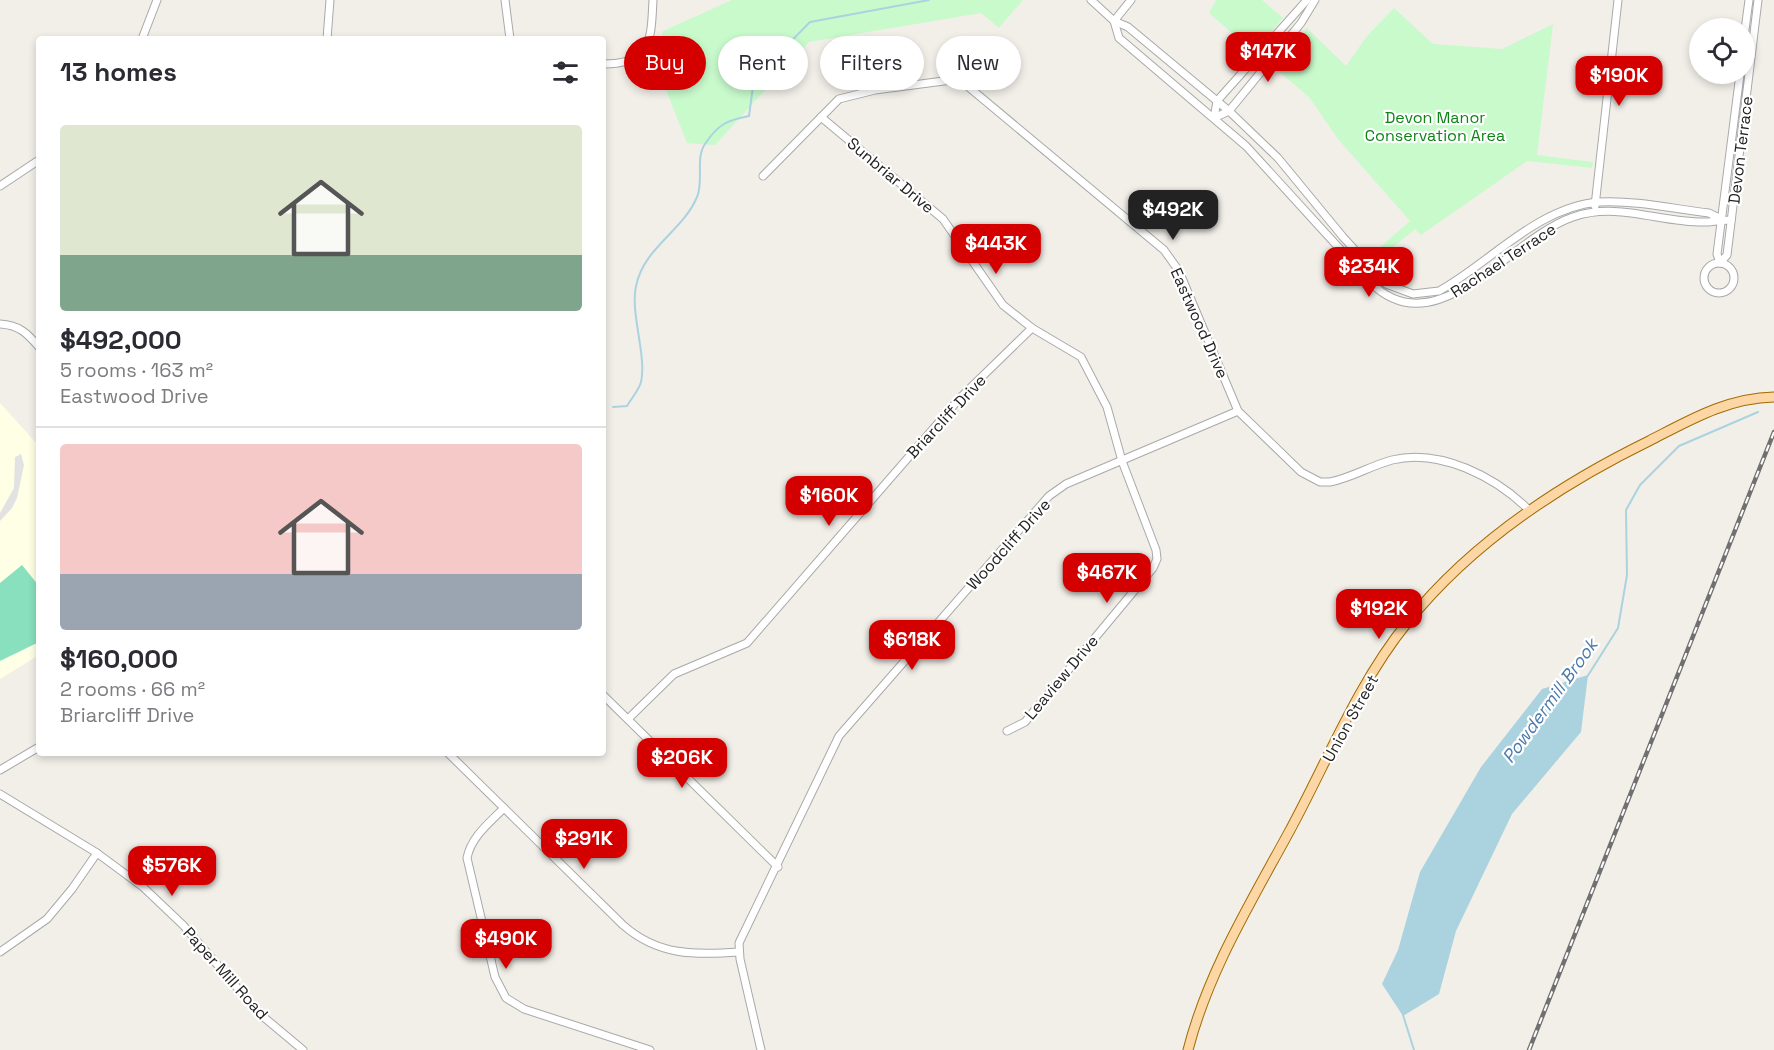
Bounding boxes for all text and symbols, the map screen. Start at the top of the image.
map controls [1689,18,1755,84]
button: locate [1689,18,1755,84]
pin: $147K [1226,32,1310,83]
chip: Buy [624,36,706,90]
chip: Rent [718,36,808,90]
chip: Filters [820,36,924,90]
chip: New [936,36,1021,90]
text: $147K [1240,38,1296,64]
text: 13 homes [60,55,177,89]
icon: filters [549,56,582,89]
pin: $190K [1577,56,1661,107]
text: $190K [1590,62,1649,88]
street label: Devon Terrace [1723,95,1758,205]
park label: Devon Manor Conservation Area [1365,107,1505,146]
street label: Sunbriar Drive [843,133,939,218]
icon: home [267,164,375,272]
pin: $492K [1131,190,1215,241]
text: $492K [1142,196,1204,222]
street label: Rachael Terrace [1447,218,1560,302]
pin: $443K [954,224,1038,275]
text: $443K [965,230,1027,256]
pin: $234K [1327,247,1411,298]
text: $234K [1338,253,1400,279]
street label: Eastwood Drive [1166,265,1233,382]
text: $492,000 [60,323,182,357]
text: 5 rooms · 163 m² [60,357,213,383]
street label: Briarcliff Drive [902,370,991,463]
text: Eastwood Drive [60,383,209,409]
pin: $160K [787,476,871,527]
text: $160K [800,482,859,508]
icon: home [267,483,375,591]
street label: Woodcliff Drive [962,494,1055,594]
pin: $467K [1065,553,1149,604]
text: $467K [1077,559,1137,585]
pin: $192K [1337,589,1421,640]
text: $192K [1350,595,1408,621]
pin: $618K [870,620,954,671]
text: $618K [883,626,941,652]
street label: Leaview Drive [1020,631,1103,724]
water label: Powdermill Brook [1497,632,1604,767]
text: $160,000 [60,642,178,676]
street label: Union Street [1318,671,1383,766]
text: 2 rooms · 66 m² [60,676,205,702]
text: Briarcliff Drive [60,702,194,728]
pin: $206K [640,738,724,789]
text: $206K [651,744,713,770]
pin: $291K [542,819,626,870]
text: $291K [555,825,613,851]
pin: $576K [130,846,214,897]
text: $576K [142,852,202,878]
pin: $490K [464,919,548,970]
street label: Paper Mill Road [178,923,273,1024]
text: $490K [475,925,537,951]

